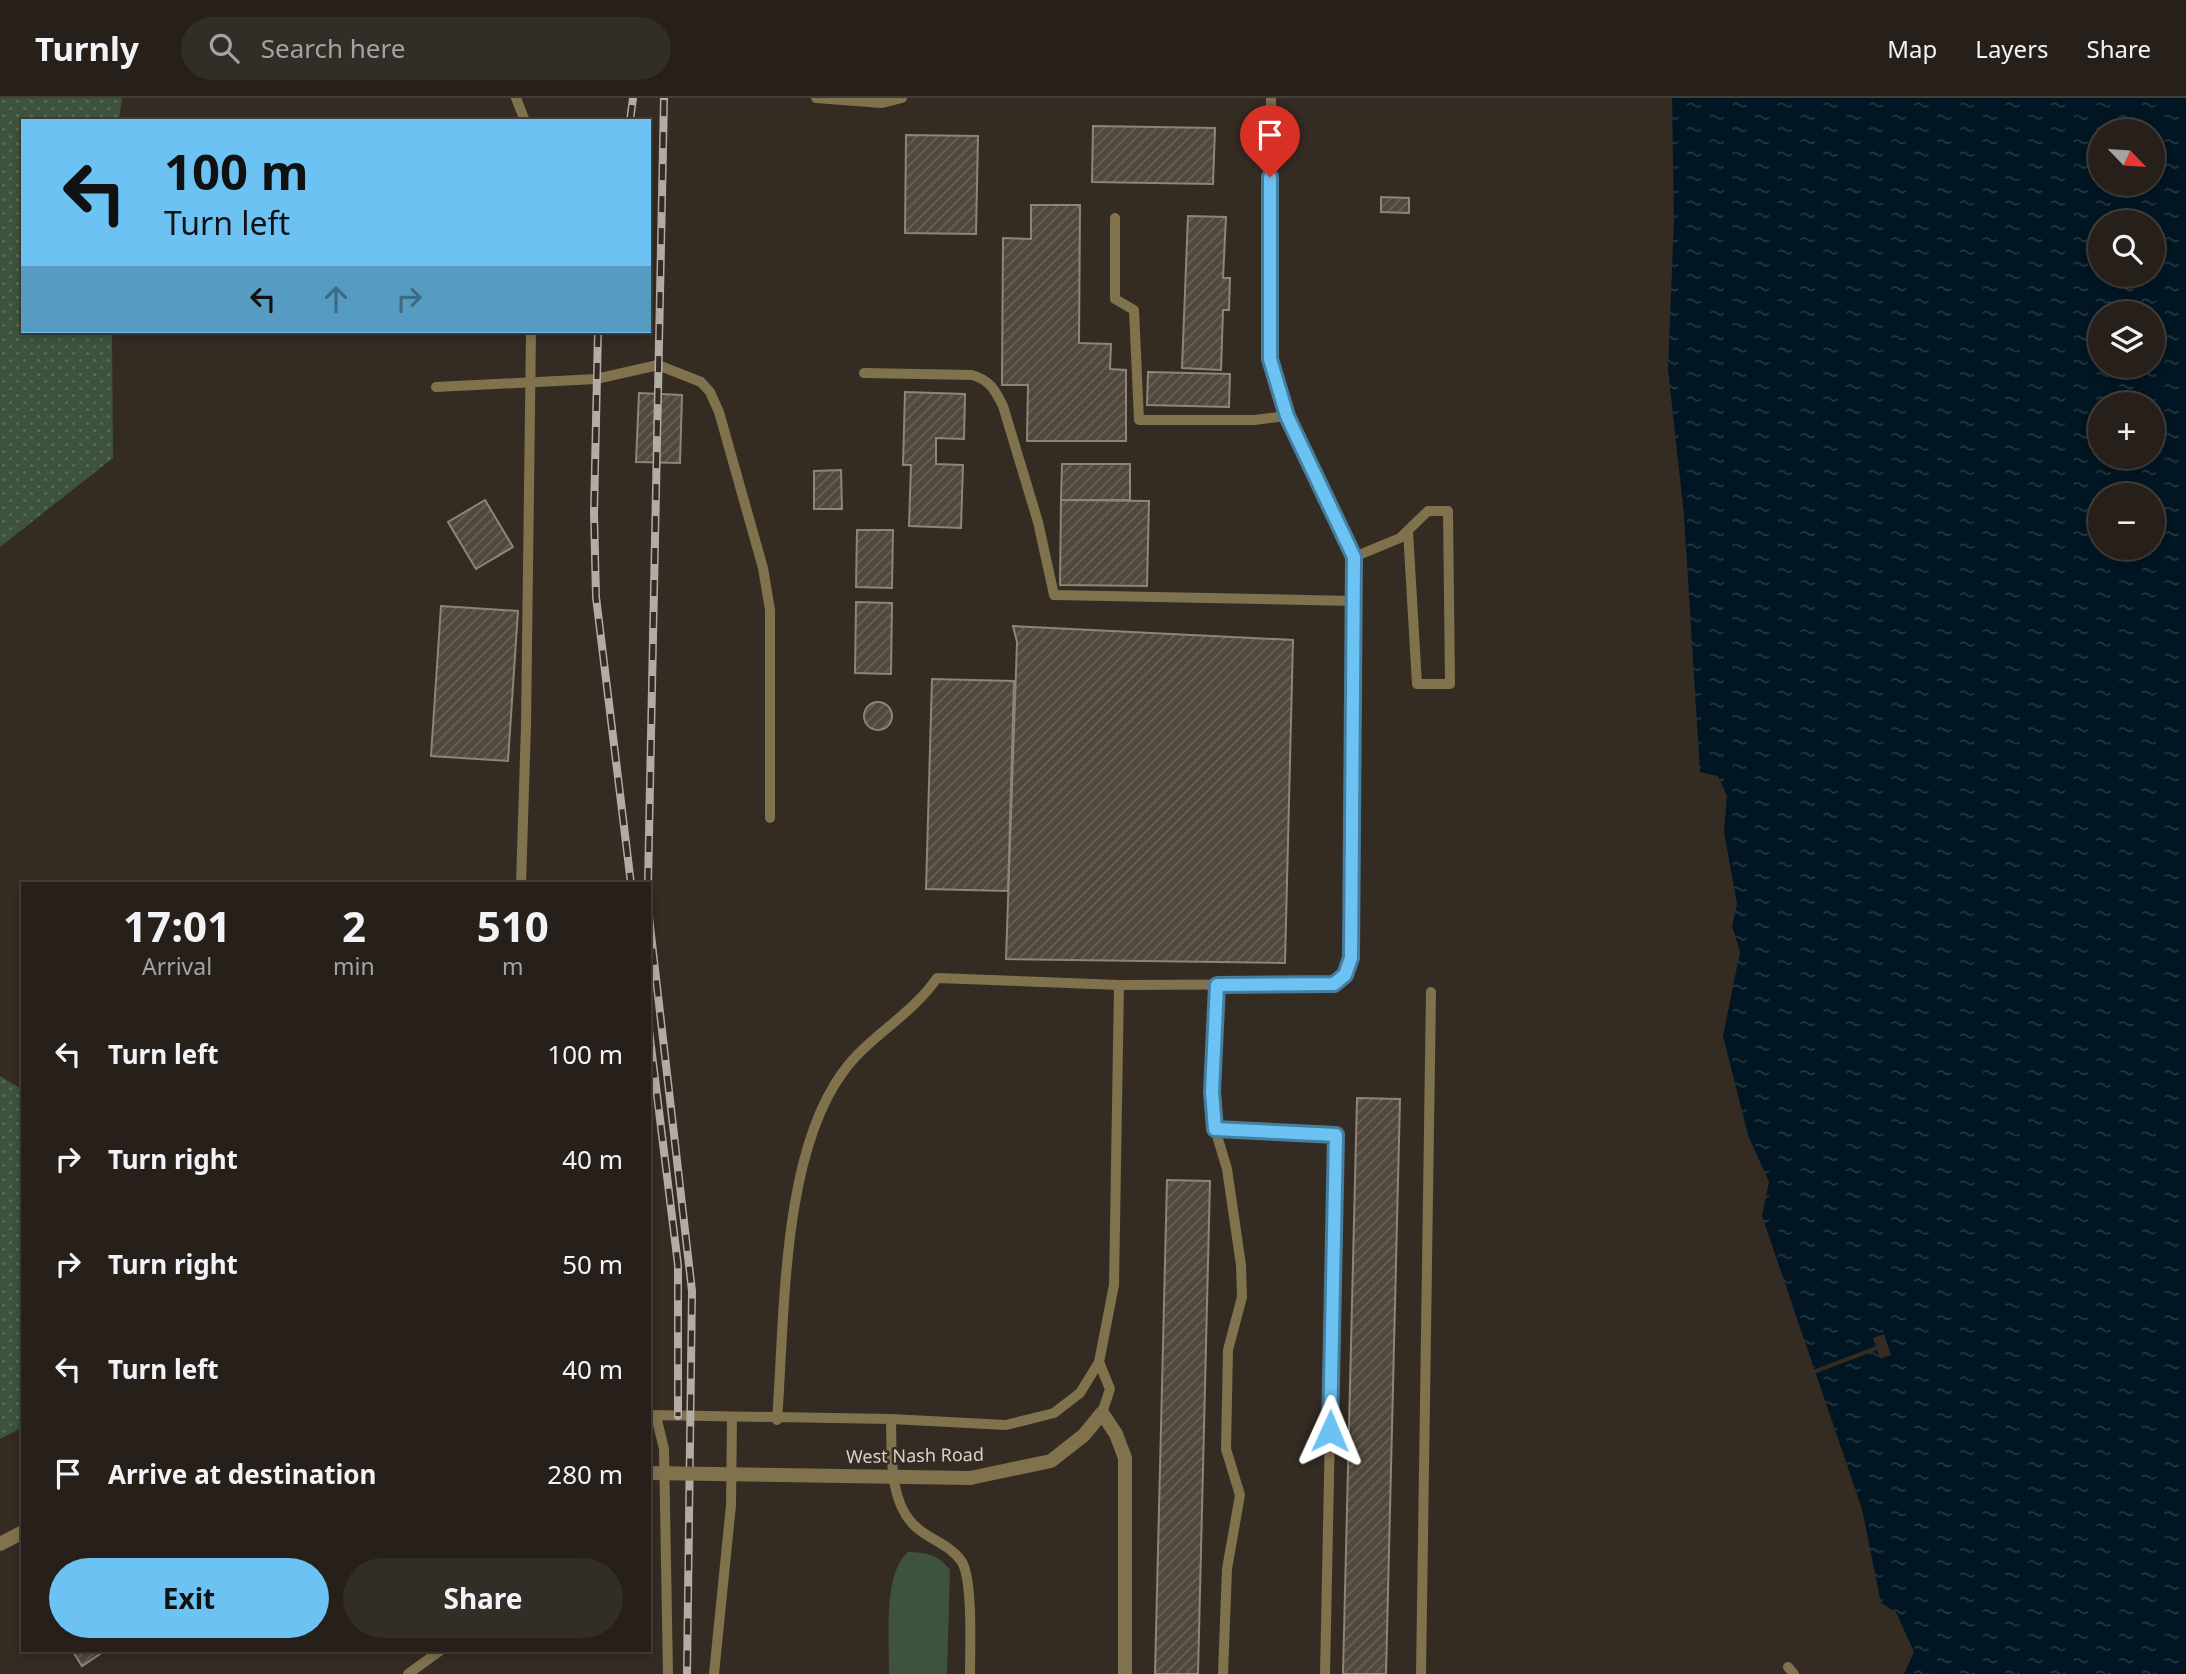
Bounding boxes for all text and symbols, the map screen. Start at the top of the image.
search box [181,17,671,80]
text: Turnly [35,26,139,71]
icon: search [205,29,243,67]
text: Search here [261,30,405,66]
text: Map [1887,32,1937,65]
text: Layers [1975,32,2049,65]
text: Share [2087,32,2151,65]
pin [1240,105,1300,177]
icon: arrive [1251,116,1289,154]
north arrow [2088,119,2165,196]
map controls [2088,119,2165,560]
text: 100 m [164,138,309,204]
icon: left [49,147,140,238]
text: Turn left [164,201,290,244]
button: search [2088,210,2165,287]
icon: left [244,280,282,318]
icon: ahead [317,280,355,318]
icon: right [390,280,428,318]
button: layers [2088,301,2165,378]
button: + [2088,392,2165,469]
button: − [2088,483,2165,560]
text: 17:01 [123,897,231,954]
text: 2 [342,897,366,954]
text: 510 [477,897,549,954]
text: Arrival [142,950,212,982]
text: min [333,950,375,982]
text: m [502,950,524,982]
icon: left [49,1035,87,1073]
text: Turn left [108,1036,219,1072]
text: 100 m [547,1036,623,1072]
icon: right [49,1140,87,1178]
text: Turn right [108,1141,238,1177]
text: 40 m [562,1141,623,1177]
icon: right [49,1245,87,1283]
text: Turn right [108,1246,238,1282]
text: 50 m [562,1246,623,1282]
icon: left [49,1350,87,1388]
text: Turn left [108,1351,219,1387]
text: 40 m [562,1351,623,1387]
position arrow [1293,1394,1367,1468]
street label: West Nash Road [846,1442,984,1468]
icon: arrive [49,1455,87,1493]
text: Arrive at destination [108,1456,377,1492]
text: 280 m [547,1456,623,1492]
button: Exit [49,1558,329,1638]
button: Share [343,1558,623,1638]

